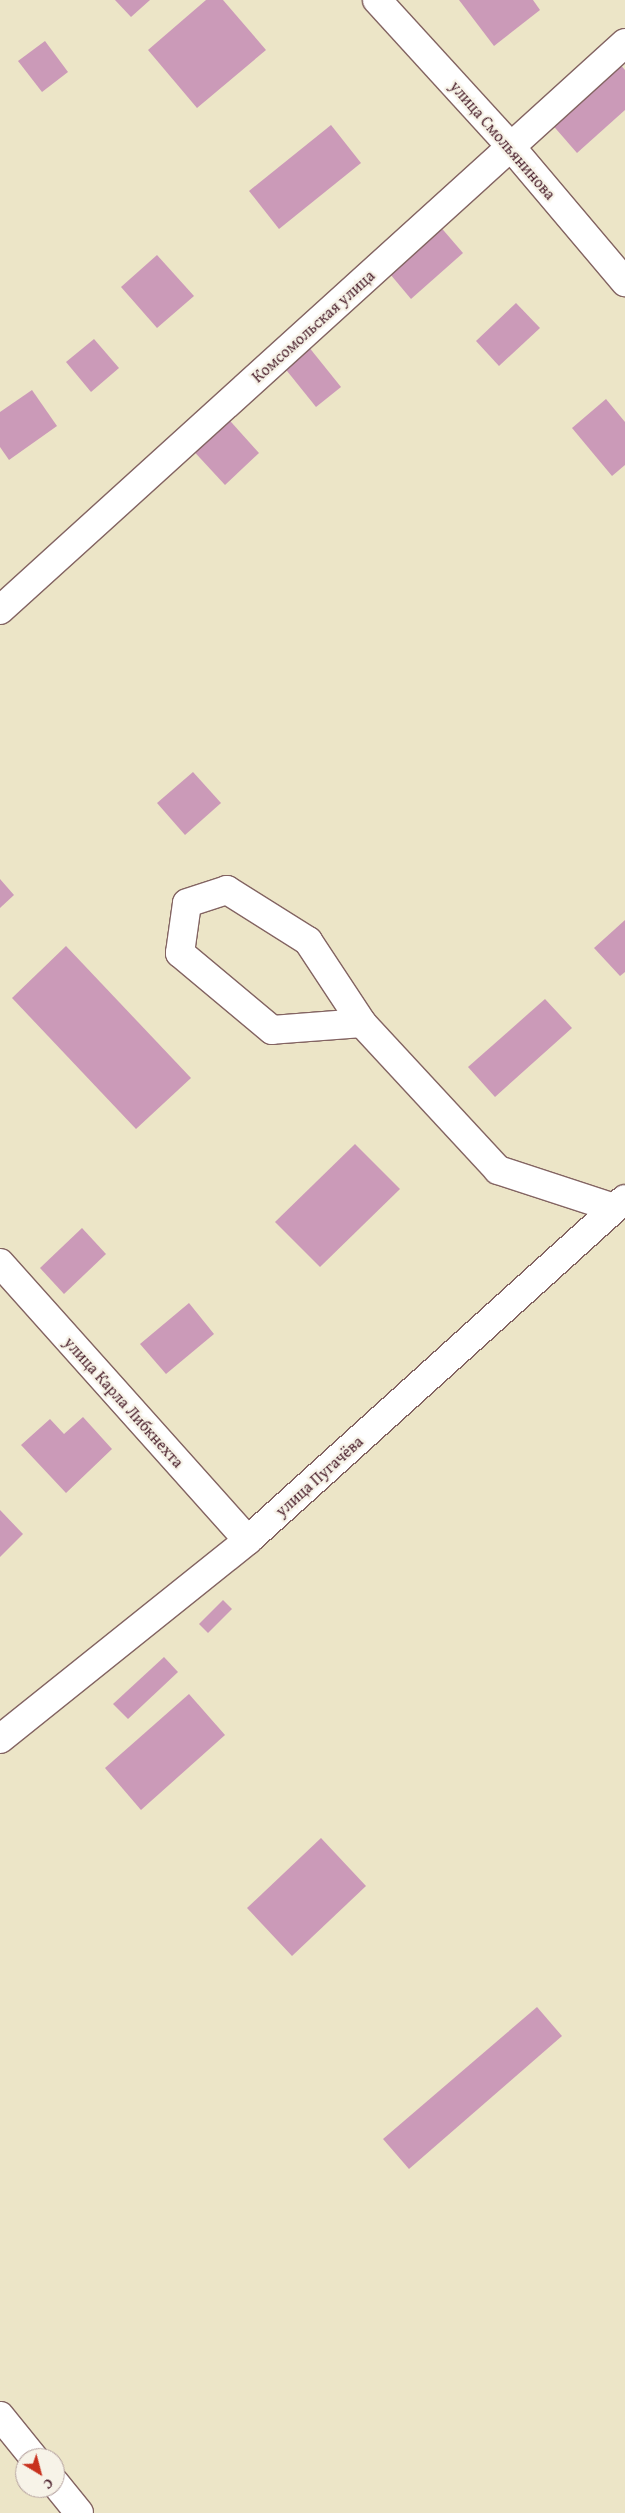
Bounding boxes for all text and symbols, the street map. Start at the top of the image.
street label: улица Смольянинова [446,77,560,203]
street label: Комсомольская улица [248,266,378,386]
street label: улица Карла Либкнехта [60,1333,188,1471]
street label: улица Пугачёва [271,1432,367,1520]
north arrow [15,2448,65,2498]
text: С [39,2474,58,2495]

